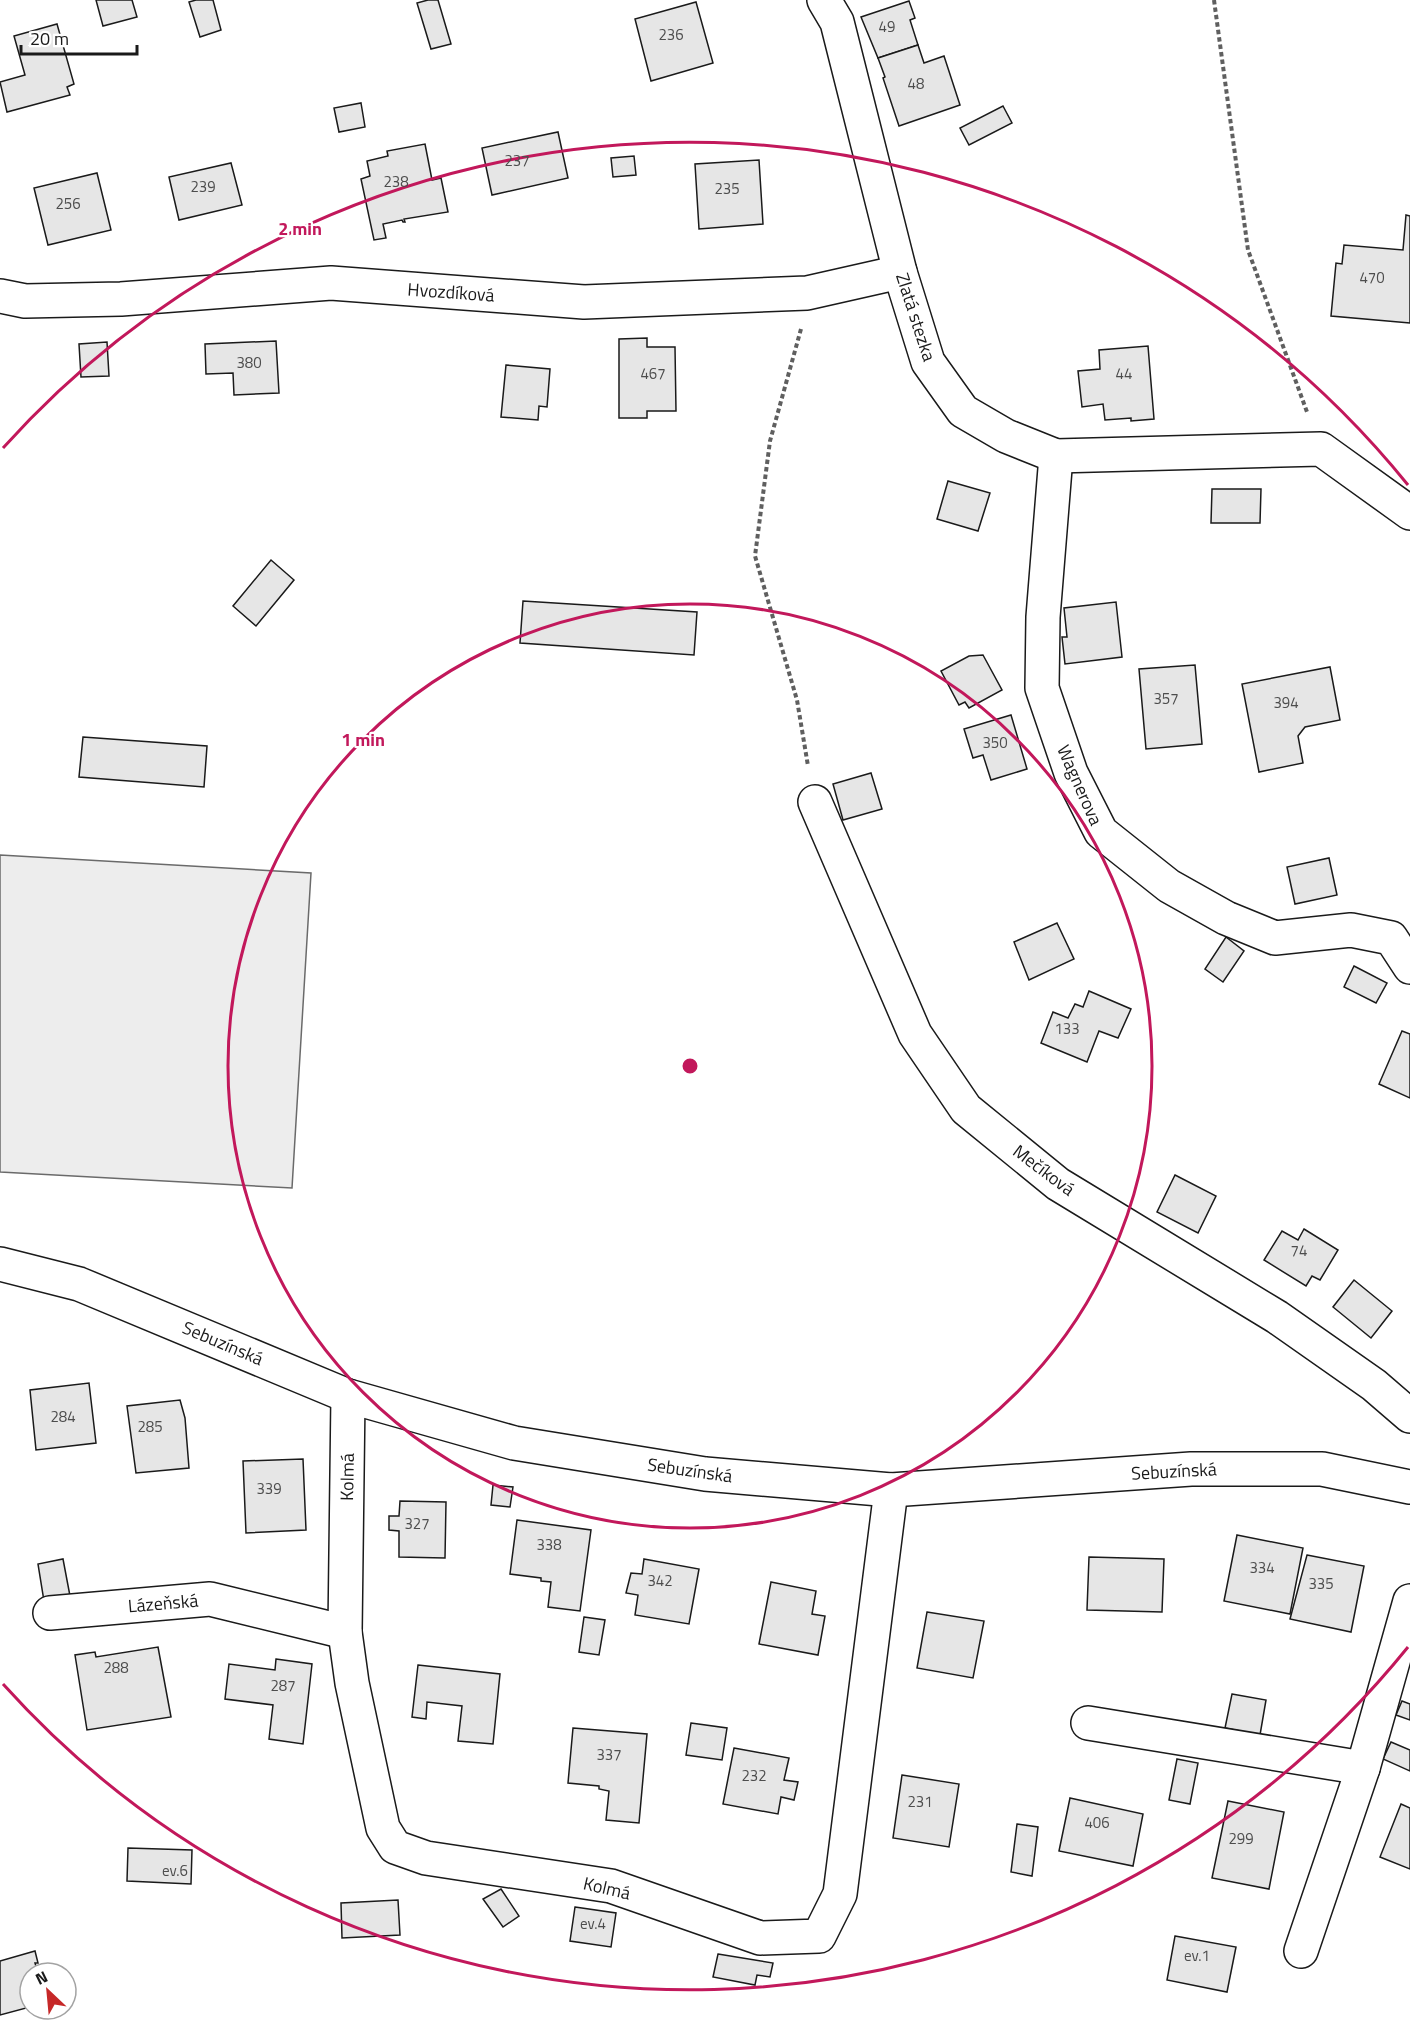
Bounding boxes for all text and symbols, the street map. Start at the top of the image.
house number: 49 [879,15,895,38]
scale bar [21,18,136,56]
house number: 236 [658,23,684,46]
text: 20 m [30,25,69,52]
house number: 48 [908,72,924,95]
house number: 237 [504,149,530,172]
house number: 238 [383,170,409,193]
house number: 239 [190,175,216,198]
house number: 235 [714,177,740,200]
house number: 256 [55,192,81,215]
text: 2 min [278,215,322,242]
house number: 470 [1359,266,1385,289]
street label: Zlatá stezka [889,269,943,365]
street label: Hvozdíková [407,275,495,309]
house number: 380 [236,351,262,374]
house number: 467 [640,362,666,385]
house number: 44 [1116,362,1132,385]
house number: 357 [1153,687,1179,710]
house number: 394 [1273,691,1299,714]
text: 1 min [341,726,385,753]
house number: 350 [982,731,1008,754]
street label: Wagnerova [1050,740,1110,830]
house number: 133 [1054,1017,1080,1040]
centre of rings [680,1056,700,1076]
street label: Mečíková [1007,1138,1081,1202]
house number: 74 [1291,1239,1307,1262]
street label: Sebuzínská [178,1314,268,1372]
house number: 284 [50,1405,76,1428]
house number: 285 [137,1415,163,1438]
street label: Sebuzínská [646,1451,734,1489]
street label: Kolmá [333,1453,361,1501]
street label: Sebuzínská [1131,1455,1217,1487]
house number: 339 [256,1477,282,1500]
house number: 327 [404,1512,430,1535]
house number: 338 [536,1533,562,1556]
house number: 334 [1249,1556,1275,1579]
house number: 342 [647,1569,673,1592]
house number: 335 [1308,1572,1334,1595]
street label: Lázeňská [127,1586,199,1620]
house number: 288 [103,1656,129,1679]
house number: 287 [270,1674,296,1697]
house number: 337 [596,1743,622,1766]
house number: 232 [741,1764,767,1787]
house number: 231 [907,1790,933,1813]
house number: 406 [1084,1811,1110,1834]
house number: 299 [1228,1827,1254,1850]
house number: ev.6 [162,1859,188,1882]
street label: Kolmá [581,1869,633,1907]
house number: ev.4 [580,1912,606,1935]
house number: ev.1 [1184,1944,1210,1967]
north arrow [18,1961,78,2021]
text: N [31,1964,52,1991]

